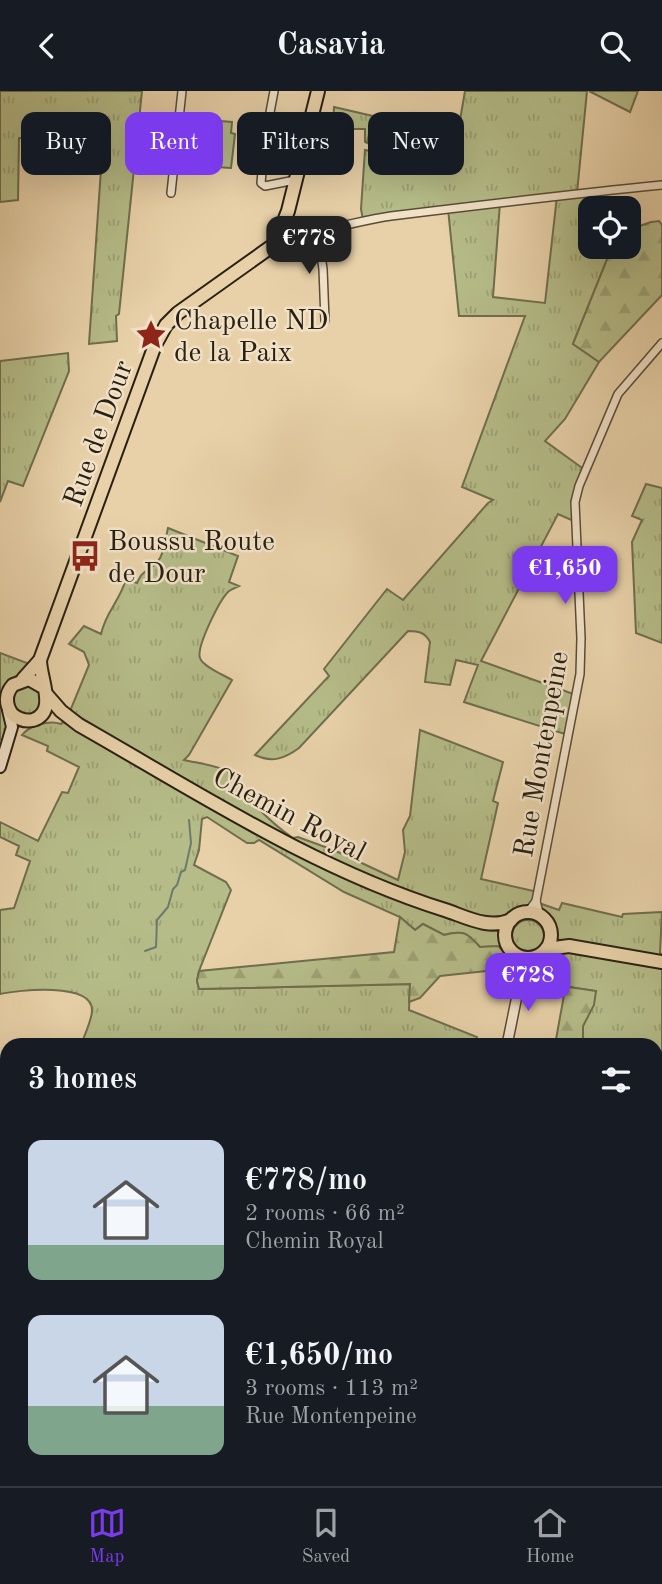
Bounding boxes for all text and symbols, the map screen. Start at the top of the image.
icon: back [28,27,66,65]
icon: search [596,27,634,65]
text: Casavia [277,30,385,62]
chip: Buy [21,112,111,175]
chip: Rent [125,112,223,175]
chip: Filters [237,112,354,175]
chip: New [368,112,464,175]
map controls [578,196,641,259]
button: locate [578,196,641,259]
pin: €778 [268,216,350,276]
text: €778 [282,227,336,250]
place label: Chapelle ND de la Paix [174,308,328,368]
place icon: Chapelle ND de la Paix [134,318,168,352]
street label: Rue de Dour [60,357,139,511]
place label: Boussu Route de Dour [108,529,275,589]
bus stop icon: Boussu Route de Dour [68,539,102,573]
pin: €1,650 [508,547,622,606]
text: €1,650 [528,557,602,580]
street label: Rue Montenpeine [511,649,575,860]
street label: Chemin Royal [207,764,370,868]
pin: €728 [487,953,569,1013]
text: €728 [501,964,555,987]
icon: filters [597,1061,635,1099]
text: 3 homes [28,1065,137,1095]
text: €778/mo [245,1166,367,1196]
icon: home [84,1168,168,1252]
text: 2 rooms · 66 m² [245,1202,405,1225]
text: Chemin Royal [245,1230,384,1253]
text: €1,650/mo [245,1341,393,1371]
icon: home [84,1343,168,1427]
text: 3 rooms · 113 m² [245,1377,418,1400]
text: Rue Montenpeine [245,1405,417,1428]
tab: Map [88,1504,126,1569]
tab: Saved [302,1504,350,1569]
tab: Home [526,1504,574,1569]

